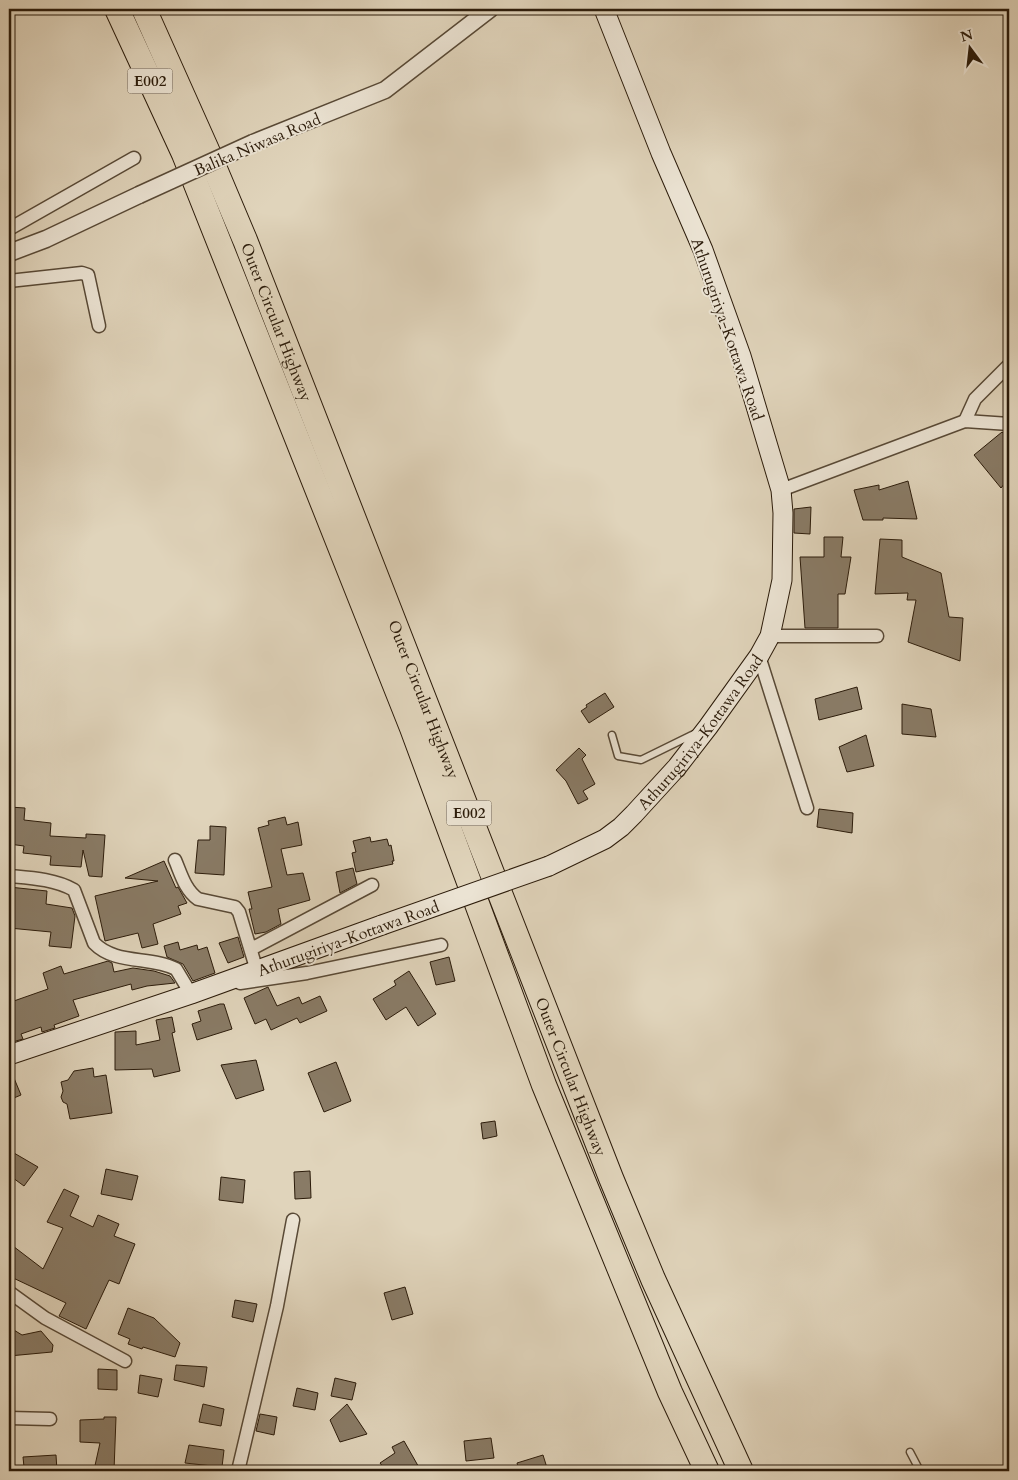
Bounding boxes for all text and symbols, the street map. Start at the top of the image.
north arrow [946,22,996,72]
text: N [958,25,975,47]
road number: E002 [128,68,172,94]
street label: Balika Niwasa Road [191,108,325,182]
street label: Athurugiriya-Kottawa Road [685,235,769,424]
street label: Outer Circular Highway [235,240,317,405]
street label: Outer Circular Highway [382,617,464,783]
street label: Athurugiriya-Kottawa Road [633,650,769,815]
road number: E002 [446,800,492,826]
street label: Athurugiriya-Kottawa Road [255,896,443,982]
street label: Outer Circular Highway [530,994,612,1160]

